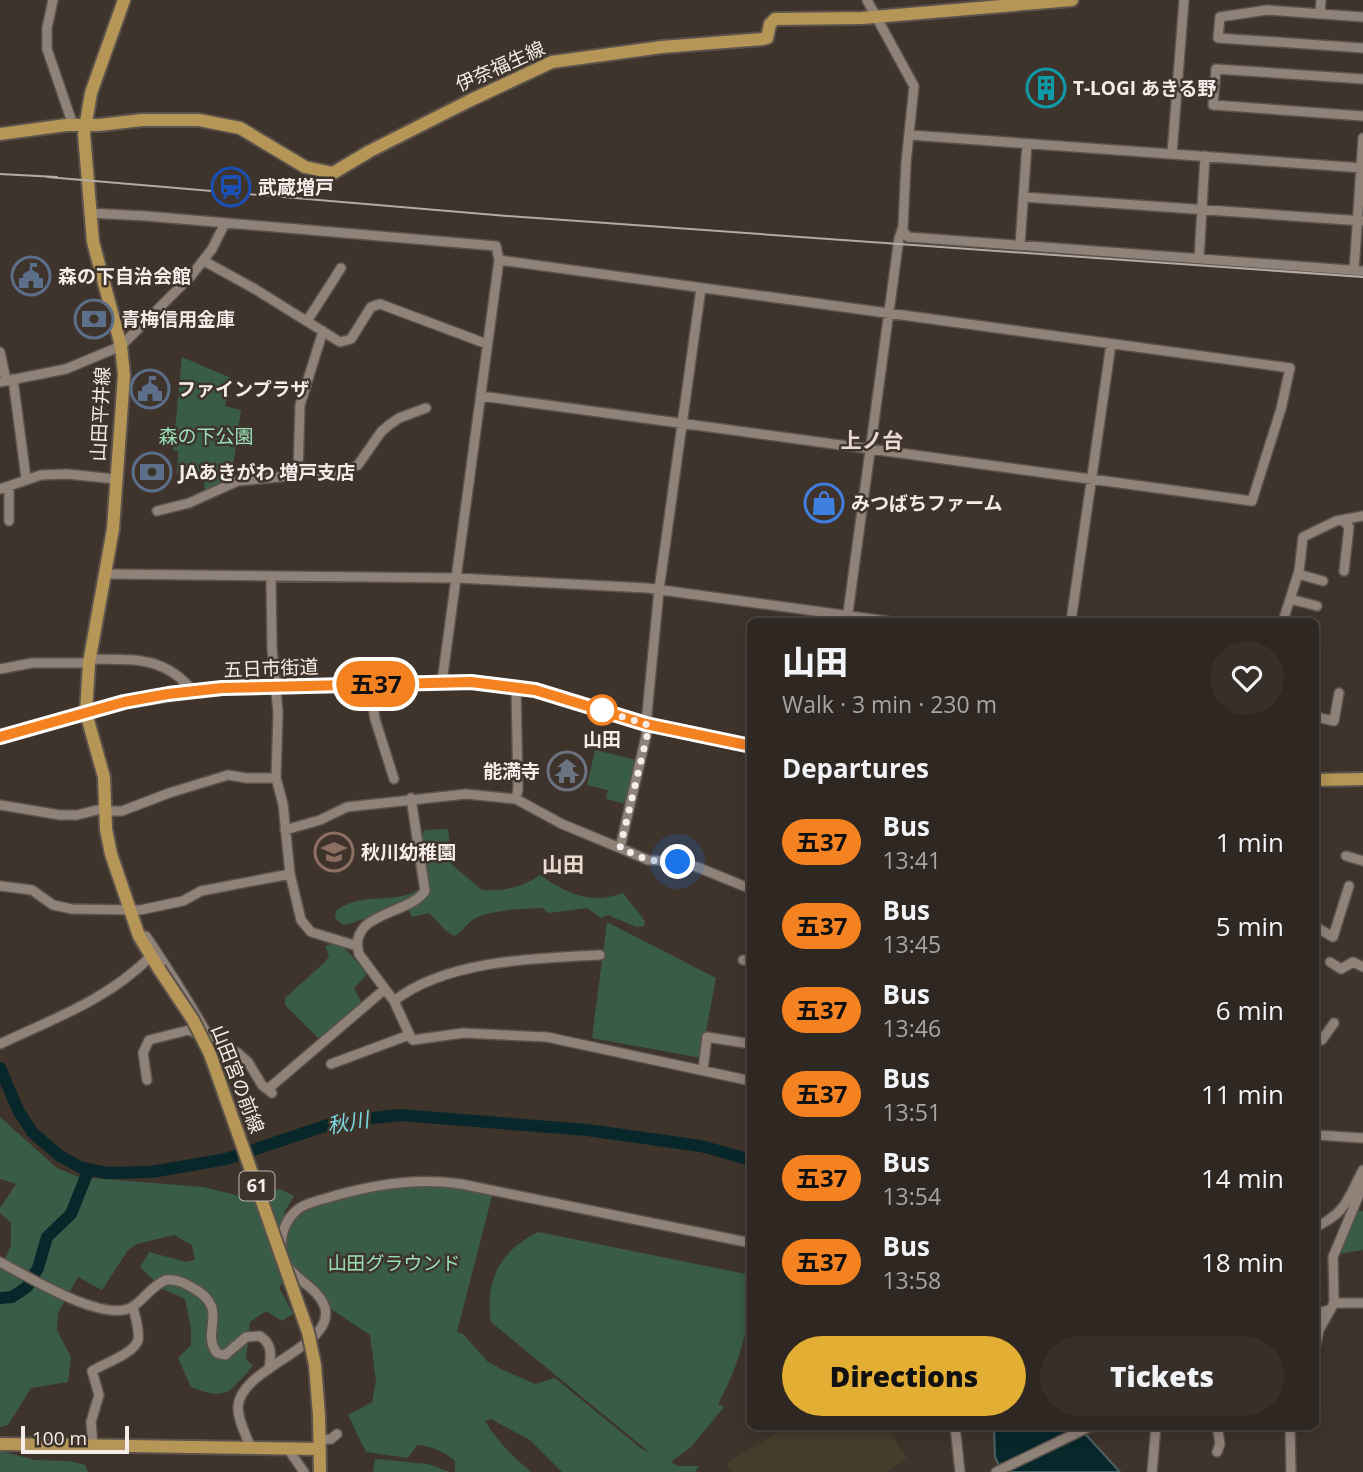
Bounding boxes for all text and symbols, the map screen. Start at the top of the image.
street label: 伊奈福生線 [451,35,549,97]
building icon: T-LOGI あきる野 [1025,67,1067,109]
place label: T-LOGI あきる野 [1073,75,1217,101]
station icon: 武蔵増戸 [210,166,252,208]
place label: 武蔵増戸 [258,174,334,200]
public building icon: 森の下自治会館 [10,255,52,297]
place label: 森の下自治会館 [58,263,191,289]
bank icon: 青梅信用金庫 [73,298,115,340]
place label: 青梅信用金庫 [121,306,235,332]
street label: 山田平井線 [85,366,115,462]
public building icon: ファインプラザ [129,368,171,410]
place label: ファインプラザ [177,376,309,402]
park label: 森の下公園 [158,423,254,449]
district label: 上ノ台 [841,426,904,454]
bank icon: JAあきがわ 増戸支店 [131,451,173,493]
place label: JAあきがわ 増戸支店 [177,459,355,485]
shop icon: みつばちファーム [803,482,845,524]
place label: みつばちファーム [851,490,1002,516]
text: 山田 [782,639,848,684]
button: heart [1210,641,1284,715]
street label: 五日市街道 [223,653,319,683]
line badge: 五37 [336,661,416,707]
text: 五37 [350,667,402,700]
text: Walk · 3 min · 230 m [782,688,997,720]
marker: 山田 [587,695,617,725]
place label: 山田 [583,726,621,752]
temple icon: 能満寺 [546,750,588,792]
text: Departures [782,750,929,786]
place label: 能満寺 [483,758,540,784]
text: Bus [882,808,930,844]
text: 1 min [1216,824,1284,860]
text: 五37 [796,825,847,858]
school or university icon: 秋川幼稚園 [313,831,355,873]
place label: 秋川幼稚園 [361,839,456,865]
your location [660,844,695,879]
text: 13:41 [882,844,941,876]
district label: 山田 [542,850,584,878]
text: Bus [882,892,930,928]
text: 5 min [1216,908,1284,944]
text: 五37 [796,909,847,942]
text: 13:45 [882,928,941,960]
text: Bus [882,976,930,1012]
text: 6 min [1216,992,1284,1028]
text: 五37 [796,993,847,1026]
text: 13:46 [882,1012,941,1044]
street label: 山田宮の前線 [205,1021,271,1137]
text: Bus [882,1060,930,1096]
text: 11 min [1201,1076,1284,1112]
text: 五37 [796,1077,847,1110]
text: 13:51 [882,1096,941,1128]
water label: 秋川 [325,1104,373,1139]
text: Bus [882,1144,930,1180]
text: 14 min [1201,1160,1284,1196]
text: 五37 [796,1161,847,1194]
road number: 61 [240,1171,274,1200]
text: 13:54 [882,1180,941,1212]
text: Bus [882,1228,930,1264]
text: 18 min [1201,1244,1284,1280]
text: 五37 [796,1245,847,1278]
park label: 山田グラウンド [327,1250,461,1276]
text: 13:58 [882,1264,941,1296]
button: Directions [782,1336,1026,1416]
button: Tickets [1040,1336,1284,1416]
scale bar [21,1423,130,1455]
text: 100 m [32,1425,87,1451]

